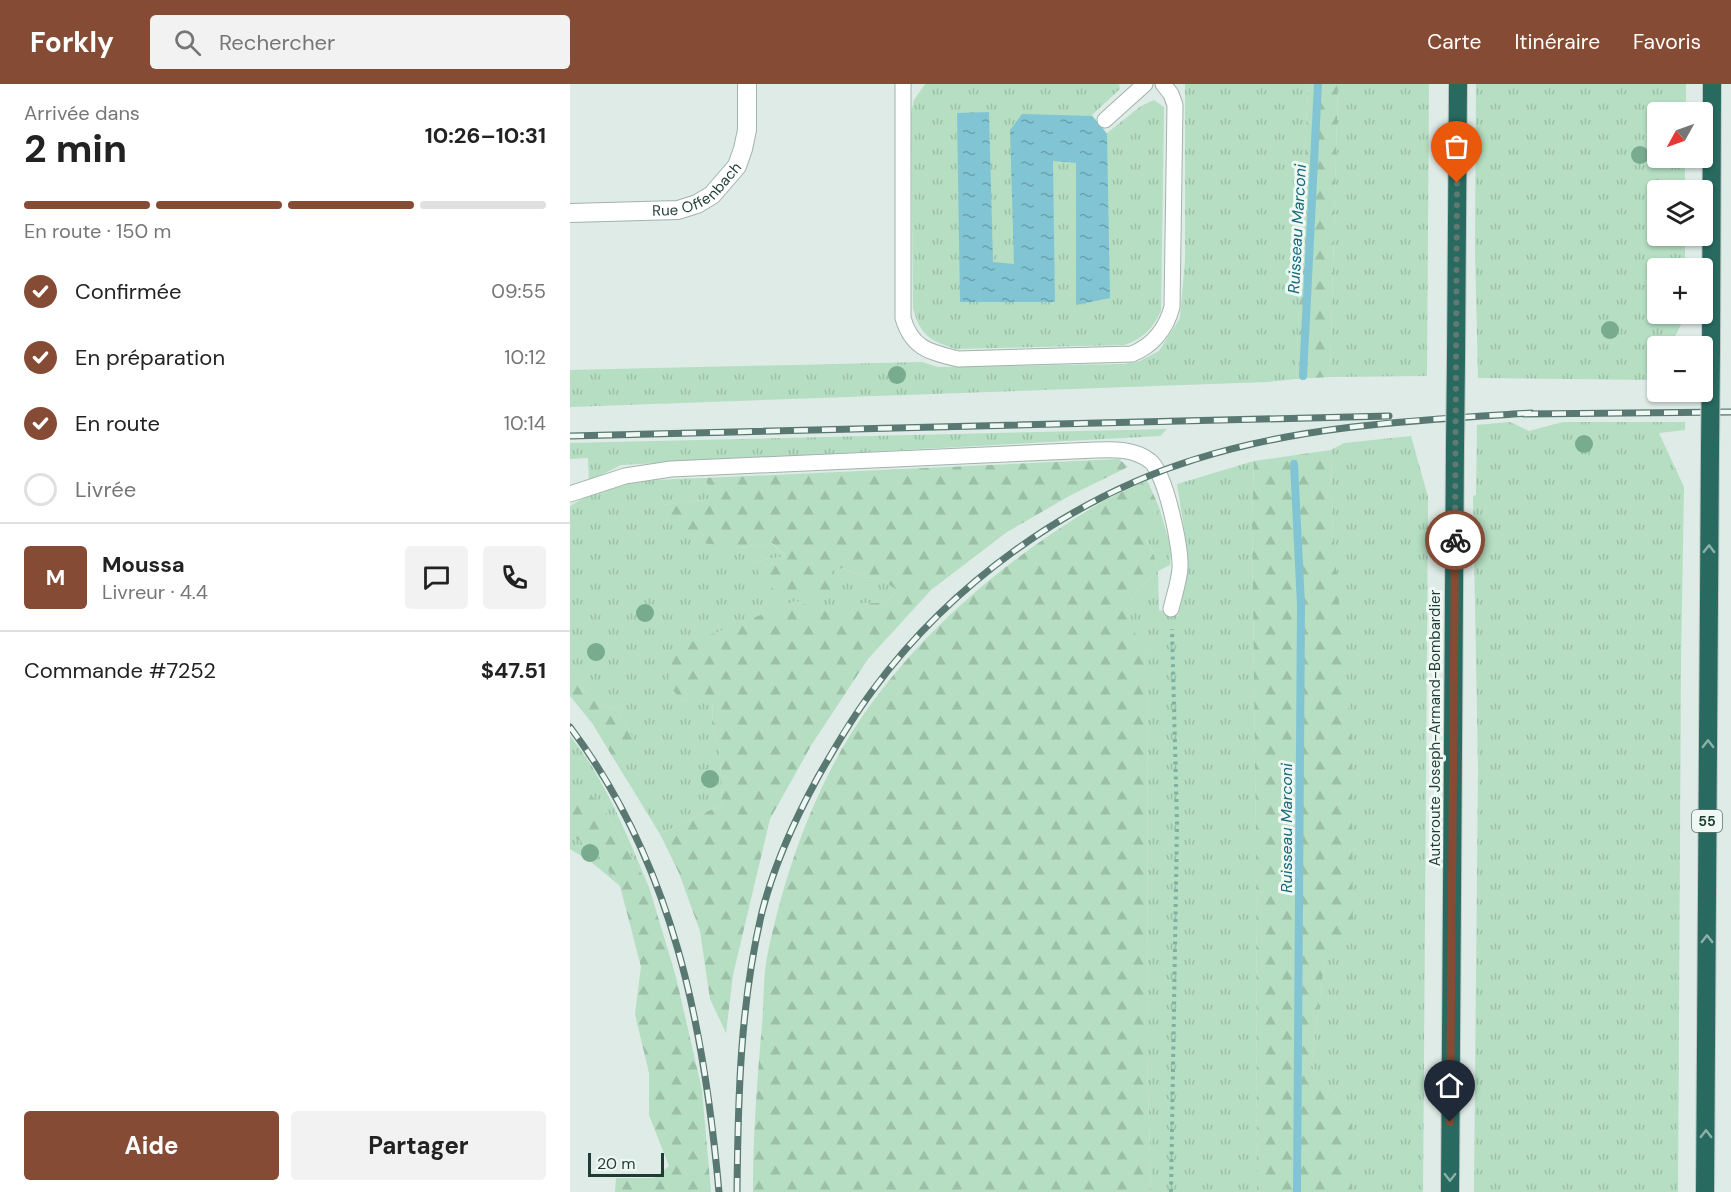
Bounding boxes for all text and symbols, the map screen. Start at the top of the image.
search box [150,15,570,69]
text: Forkly [30,24,114,61]
icon: search [171,26,204,59]
text: Rechercher [219,28,335,57]
text: Carte [1427,28,1481,56]
text: Itinéraire [1514,28,1600,56]
text: Favoris [1633,28,1701,56]
text: Arrivée dans [24,100,140,126]
north arrow [1647,102,1713,168]
map controls [1647,102,1713,402]
text: 10:26–10:31 [425,121,546,150]
pin [1431,121,1482,183]
text: 2 min [24,123,127,174]
icon: bag [1440,130,1473,163]
street label: Rue Offenbach [652,158,746,221]
water label: Ruisseau Marconi [1283,162,1311,294]
button: layers [1647,180,1713,246]
text: En route · 150 m [24,218,171,244]
button: + [1647,258,1713,324]
icon: check [24,275,57,308]
text: Confirmée [75,277,182,306]
text: 09:55 [491,278,546,304]
button: − [1647,336,1713,402]
icon: check [24,341,57,374]
text: En préparation [75,343,225,372]
text: 10:12 [504,344,546,370]
icon: check [24,407,57,440]
text: En route [75,409,160,438]
text: 10:14 [504,410,546,436]
text: Livrée [75,475,136,504]
courier [1425,510,1485,570]
icon: bike [1439,524,1472,557]
one-way arrow [1703,544,1716,553]
button: chat [405,546,468,609]
button: phone [483,546,546,609]
text: Moussa [102,550,185,579]
text: M [46,563,65,592]
text: Livreur · 4.4 [102,579,208,605]
street label: Autoroute Joseph-Armand-Bombardier [1425,589,1445,866]
text: Commande #7252 [24,656,216,685]
text: $47.51 [481,656,546,685]
one-way arrow [1702,739,1714,748]
water label: Ruisseau Marconi [1276,762,1297,893]
road number: 55 [1692,810,1722,832]
one-way arrow [1701,934,1713,943]
pin [1424,1060,1475,1122]
icon: home [1433,1069,1466,1102]
button: Aide [24,1111,279,1180]
button: Partager [291,1111,546,1180]
one-way arrow [1699,1129,1712,1138]
scale bar [588,1150,664,1178]
text: 20 m [597,1153,636,1174]
one-way arrow [1444,1172,1456,1181]

